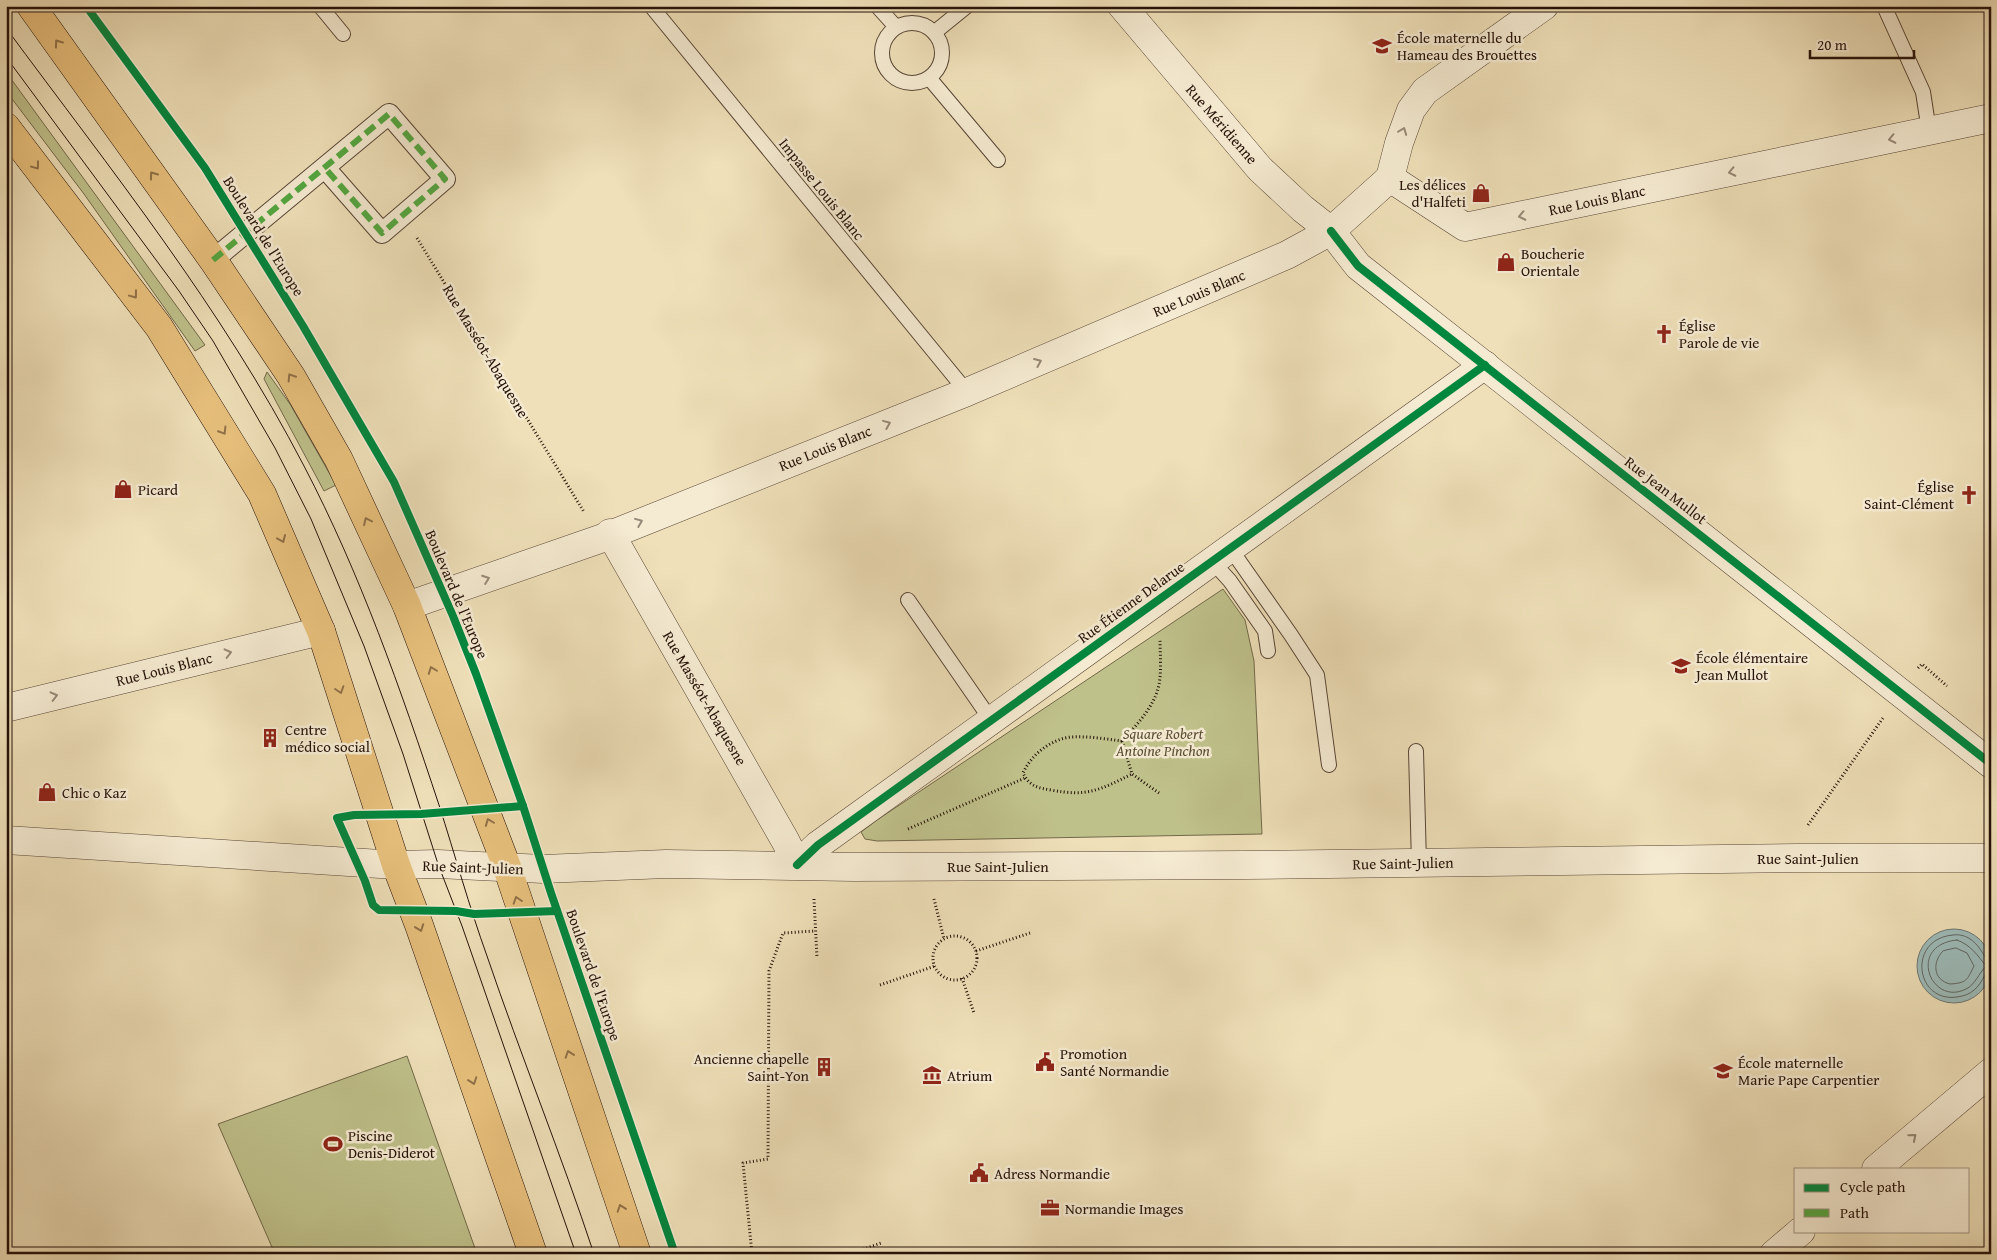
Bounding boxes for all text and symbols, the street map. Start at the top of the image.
place label: École maternelle du Hameau des Brouettes [1397,27,1537,65]
scale bar [1810,28,1913,60]
text: 20 m [1817,34,1848,55]
school or university icon: École maternelle du Hameau des Brouettes [1371,35,1393,57]
one-way arrow [55,39,64,49]
street label: Rue Méridienne [1181,79,1263,169]
one-way arrow [1397,127,1407,136]
one-way arrow [1887,133,1896,144]
street label: Impasse Louis Blanc [774,134,870,245]
one-way arrow [30,160,38,169]
one-way arrow [1728,166,1737,177]
one-way arrow [150,171,159,181]
street label: Boulevard de l'Europe [219,172,309,300]
place label: Les délices d'Halfeti [1399,174,1466,212]
street label: Rue Louis Blanc [1547,179,1648,221]
shop icon: Les délices d'Halfeti [1470,182,1492,204]
one-way arrow [1518,210,1526,220]
place label: Boucherie Orientale [1521,243,1585,281]
shop icon: Boucherie Orientale [1495,251,1517,273]
street label: Rue Louis Blanc [1150,264,1249,322]
street label: Rue Masséot-Abaquesne [438,280,534,422]
one-way arrow [129,289,137,298]
place label: Église Parole de vie [1679,315,1759,353]
church icon: Église Parole de vie [1653,323,1675,345]
one-way arrow [1033,358,1042,368]
one-way arrow [288,374,298,383]
street label: Rue Louis Blanc [775,420,875,476]
one-way arrow [882,420,891,430]
one-way arrow [217,425,226,434]
street label: Rue Jean Mullot [1620,451,1712,529]
place label: Église Saint-Clément [1864,476,1955,514]
shop icon: Picard [112,478,134,500]
place label: Picard [138,479,178,500]
church icon: Église Saint-Clément [1958,484,1980,506]
one-way arrow [363,517,373,526]
one-way arrow [634,518,642,528]
street label: Boulevard de l'Europe [420,526,494,662]
one-way arrow [275,534,286,543]
street label: Rue Étienne Delarue [1073,556,1189,648]
one-way arrow [482,575,490,585]
street label: Rue Masséot-Abaquesne [658,627,752,769]
street label: Rue Louis Blanc [114,647,215,691]
place label: École élémentaire Jean Mullot [1694,647,1808,685]
one-way arrow [224,648,233,659]
school or university icon: École élémentaire Jean Mullot [1670,655,1692,677]
one-way arrow [427,666,438,675]
one-way arrow [335,686,345,694]
one-way arrow [49,691,58,702]
place label: Centre médico social [285,719,370,757]
park label: Square Robert Antoine Pinchon [1115,723,1210,761]
building icon: Centre médico social [259,727,281,749]
shop icon: Chic o Kaz [36,781,58,803]
place label: Chic o Kaz [62,782,127,803]
one-way arrow [485,818,495,826]
street label: Rue Saint-Julien [1757,848,1859,869]
street label: Rue Saint-Julien [1352,852,1454,874]
street label: Rue Saint-Julien [422,855,525,879]
street label: Rue Saint-Julien [947,856,1049,877]
one-way arrow [513,896,523,904]
street label: Boulevard de l'Europe [562,906,626,1044]
one-way arrow [414,923,424,931]
place label: Promotion Santé Normandie [1060,1043,1169,1081]
place label: Ancienne chapelle Saint-Yon [694,1048,810,1086]
one-way arrow [565,1050,575,1059]
public building icon: Promotion Santé Normandie [1034,1051,1056,1073]
place label: École maternelle Marie Pape Carpentier [1738,1052,1879,1090]
building icon: Ancienne chapelle Saint-Yon [813,1056,835,1078]
school or university icon: École maternelle Marie Pape Carpentier [1712,1060,1734,1082]
museum icon: Atrium [921,1064,943,1086]
place label: Atrium [947,1065,993,1086]
one-way arrow [467,1076,477,1085]
place label: Piscine Denis-Diderot [348,1125,436,1163]
sports icon: Piscine Denis-Diderot [322,1133,344,1155]
one-way arrow [1907,1135,1916,1143]
public building icon: Adress Normandie [968,1162,990,1184]
place label: Adress Normandie [994,1163,1110,1184]
legend [1794,1168,1970,1232]
text: Cycle path [1840,1176,1906,1197]
office icon: Normandie Images [1039,1197,1061,1219]
place label: Normandie Images [1065,1198,1183,1219]
text: Path [1840,1202,1869,1223]
one-way arrow [617,1204,627,1212]

